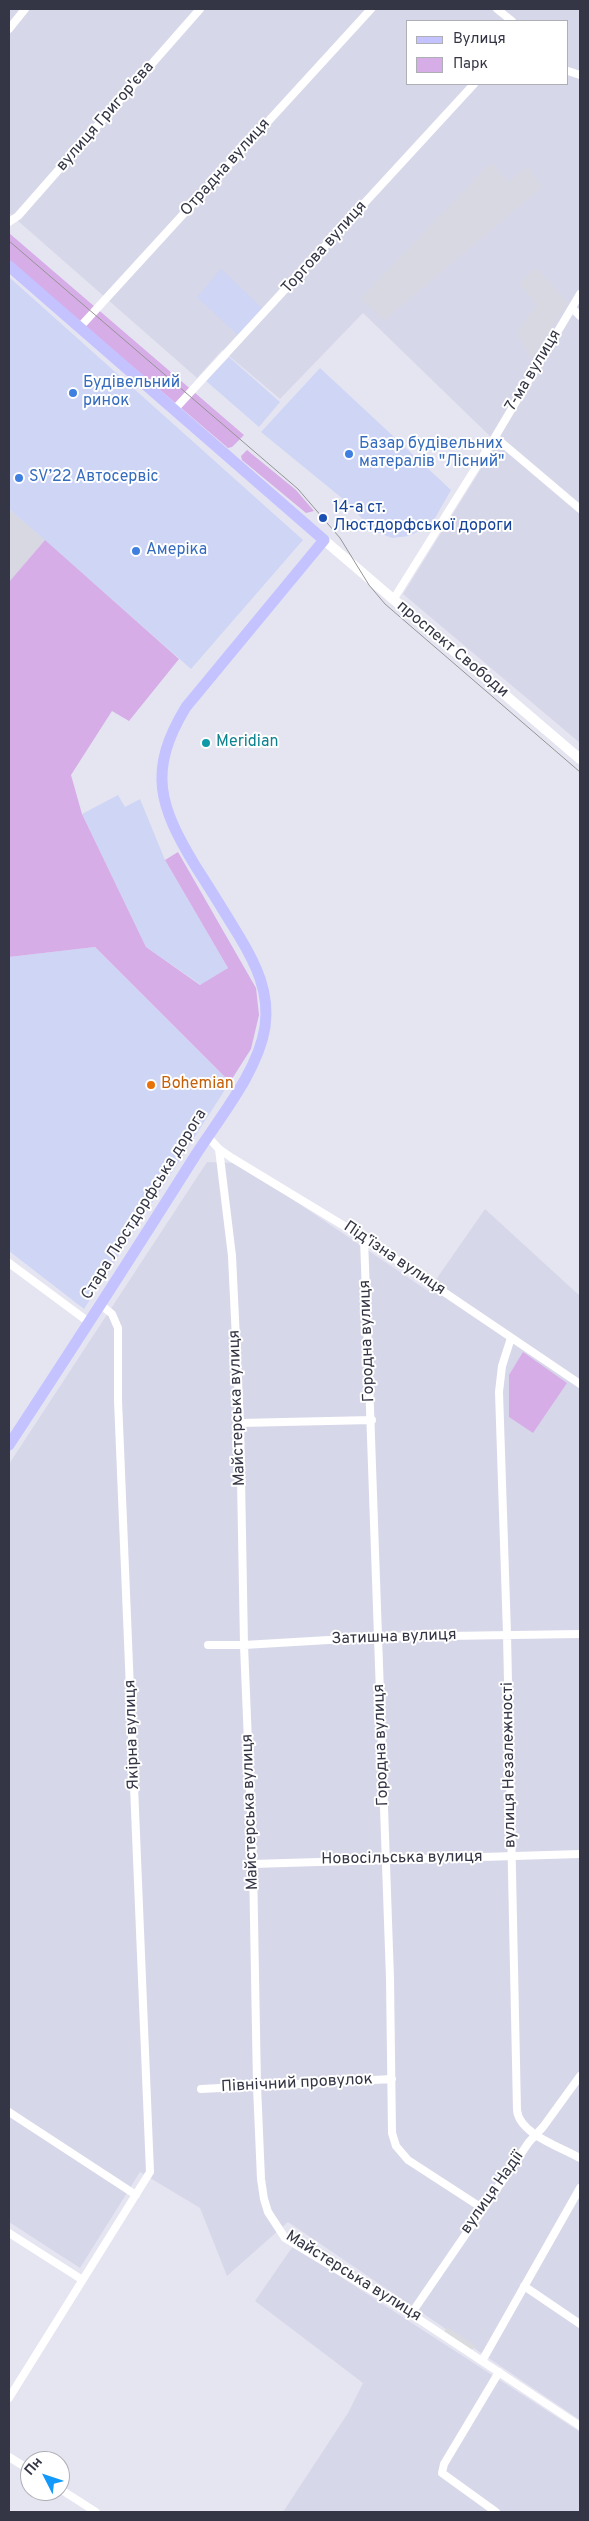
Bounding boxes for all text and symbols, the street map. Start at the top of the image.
legend [406,20,569,85]
text: Вулиця [453,30,506,49]
text: Парк [453,55,488,74]
street label: вулиця Григор'єва [53,58,159,176]
street label: Отрадна вулиця [177,115,275,221]
street label: Торгова вулиця [278,198,372,298]
street label: 7-ма вулиця [502,327,566,415]
place label: Будівельний ринок [83,374,180,412]
marker: Будівельний ринок [67,387,79,399]
place label: Базар будівельних матералів "Лісний" [359,435,505,473]
marker: Базар будівельних матералів "Лісний" [343,448,355,460]
place label: SV’22 Автосервіс [29,468,158,488]
marker: SV’22 Автосервіс [13,472,25,484]
place label: 14-а ст. Люстдорфської дороги [333,499,513,537]
marker: 14-а ст. Люстдорфської дороги [317,512,329,524]
place label: Амеріка [146,541,207,561]
marker: Амеріка [130,545,142,557]
street label: проспект Свободи [392,598,512,702]
place label: Meridian [216,733,279,753]
marker: Meridian [200,737,212,749]
place label: Bohemian [161,1075,234,1095]
marker: Bohemian [145,1079,157,1091]
street label: Стара Люстдорфська дорога [78,1106,212,1304]
street label: Підʼїзна вулиця [339,1218,449,1300]
street label: Городна вулиця [356,1280,380,1402]
street label: Майстерська вулиця [226,1329,250,1487]
street label: Затишна вулиця [331,1626,457,1650]
street label: Якірна вулиця [121,1679,145,1791]
street label: вулиця Незалежності [499,1682,521,1848]
street label: Городна вулиця [370,1684,394,1806]
street label: Майстерська вулиця [239,1733,263,1891]
street label: Новосільська вулиця [321,1848,483,1870]
street label: Північний провулок [221,2070,373,2098]
street label: вулиця Надії [457,2148,529,2238]
street label: Майстерська вулиця [282,2227,424,2327]
north arrow [20,2451,70,2501]
text: Пн [21,2454,47,2479]

